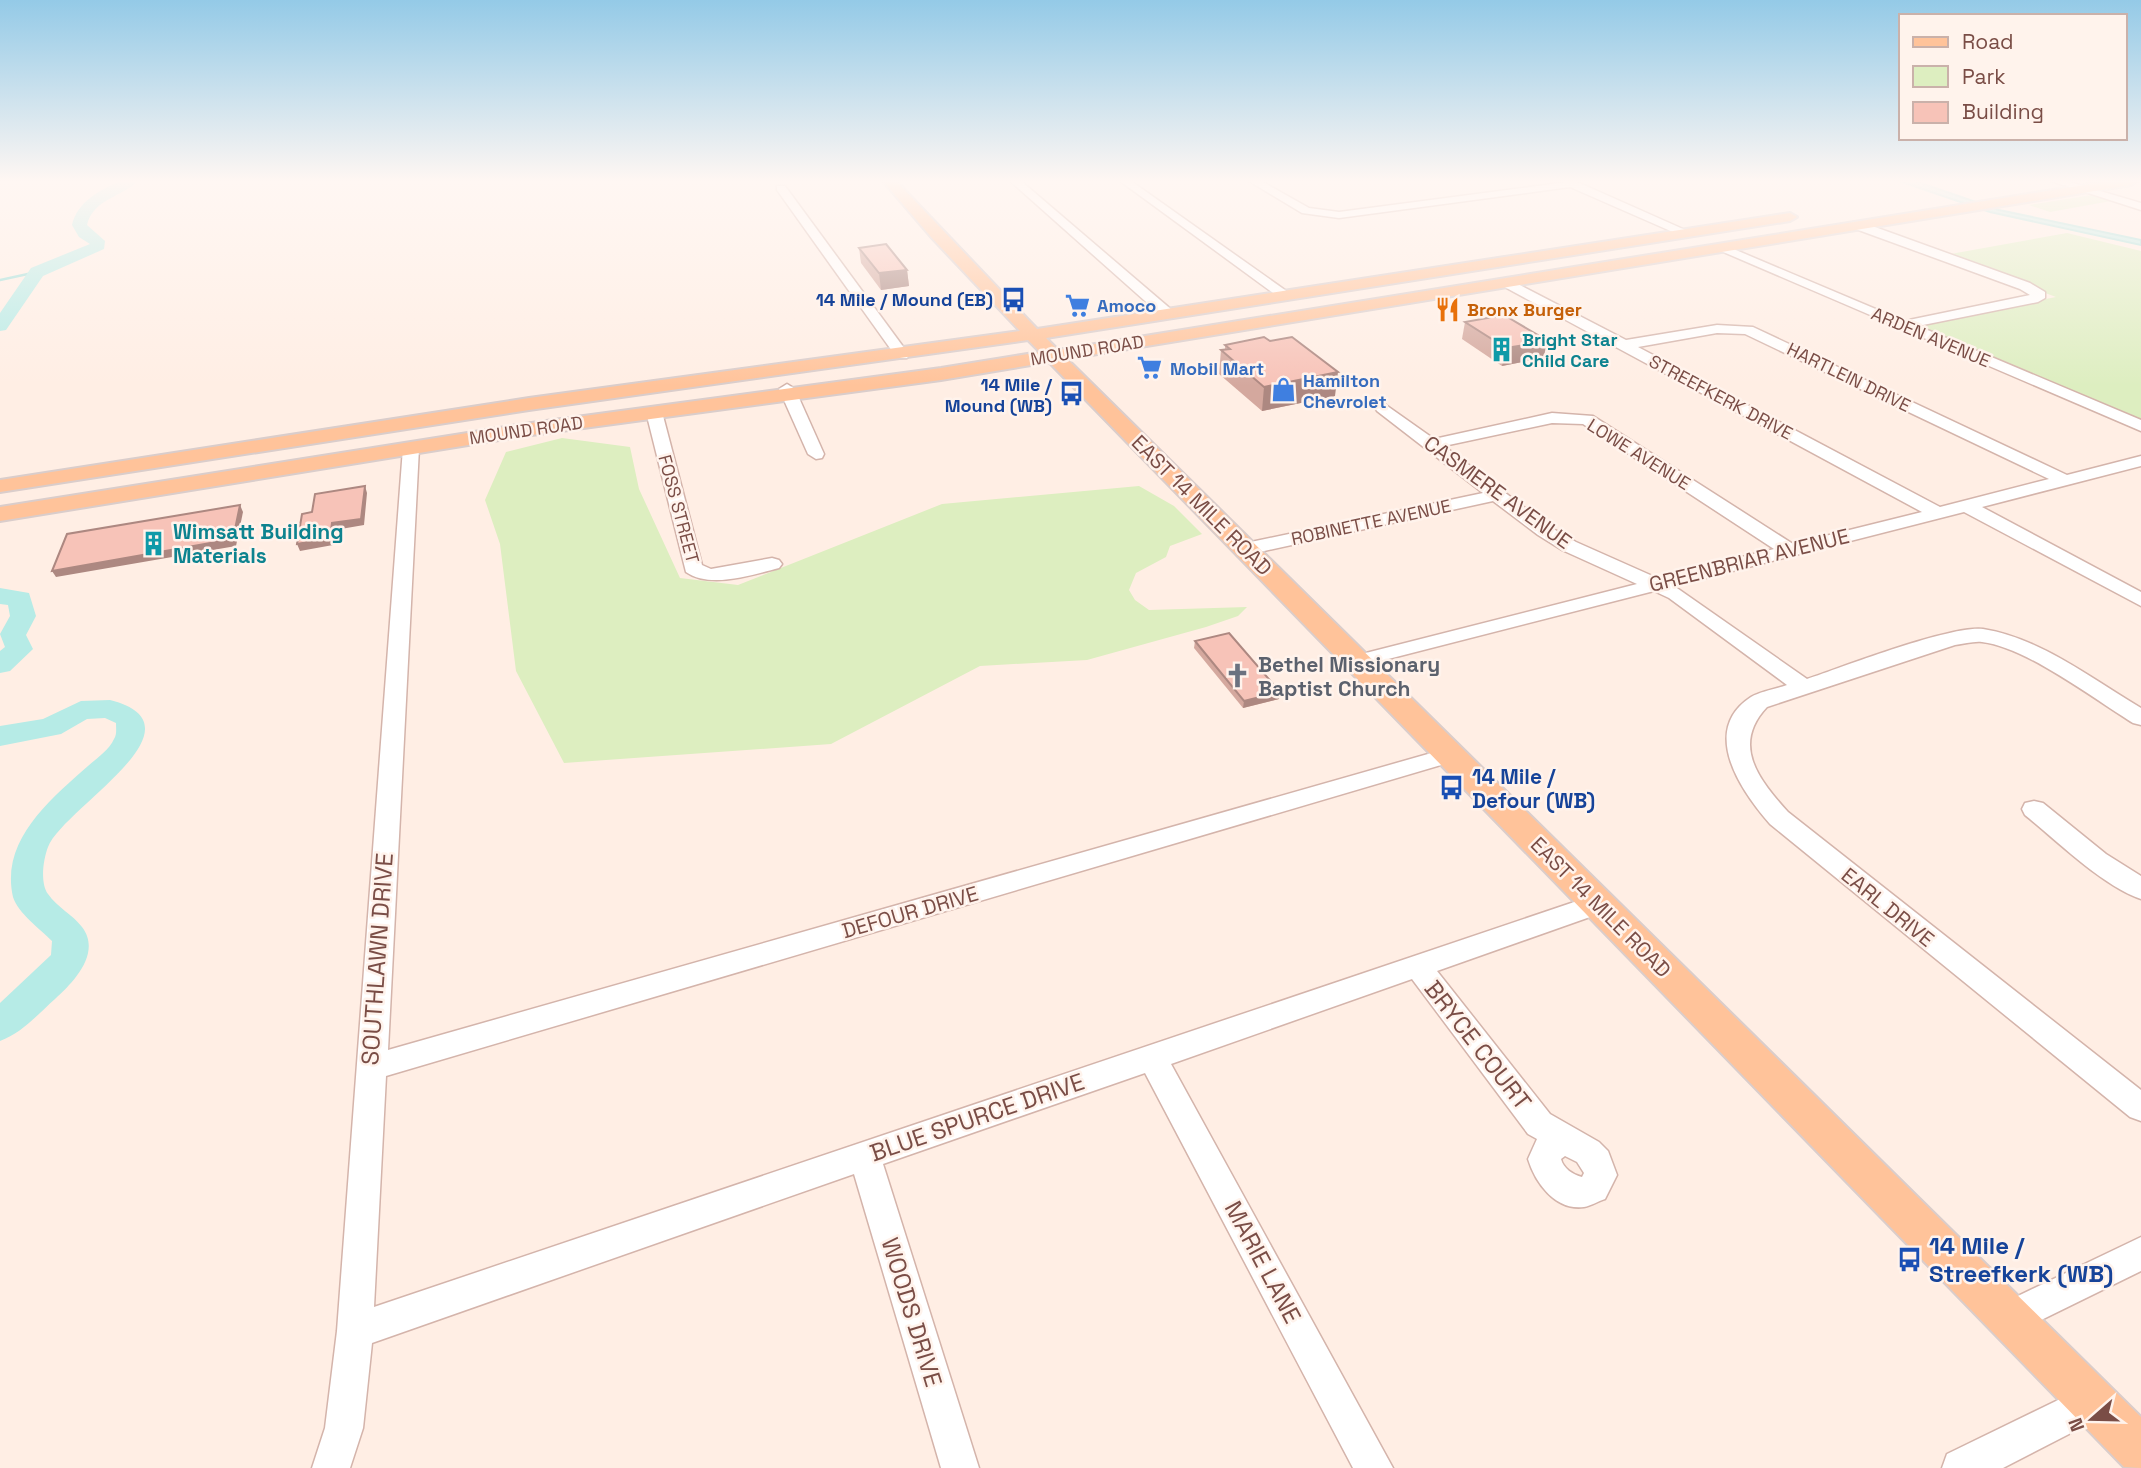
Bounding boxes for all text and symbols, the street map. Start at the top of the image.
legend [1899,14,2127,140]
text: Road [1962,28,2014,55]
text: Park [1962,63,2006,90]
text: Building [1962,98,2044,125]
bus stop icon: 14 Mile / Mound (EB) [999,285,1027,313]
place label: 14 Mile / Mound (EB) [816,288,993,311]
supermarket icon: Amoco [1063,291,1091,319]
place label: Amoco [1097,294,1156,317]
restaurant icon: Bronx Burger [1433,295,1461,323]
place label: Bronx Burger [1467,298,1582,321]
street label: ARDEN AVENUE [1868,302,1994,372]
place label: Bright Star Child Care [1522,328,1618,372]
street label: MOUND ROAD [1029,330,1145,370]
building icon: Bright Star Child Care [1488,335,1516,363]
street label: HARTLEIN DRIVE [1783,337,1915,417]
street label: STREEFKERK DRIVE [1645,349,1797,445]
supermarket icon: Mobil Mart [1136,354,1164,382]
place label: Mobil Mart [1170,357,1264,380]
place label: Hamilton Chevrolet [1303,369,1387,413]
place label: 14 Mile / Mound (WB) [945,373,1053,417]
shop icon: Hamilton Chevrolet [1269,376,1297,404]
bus stop icon: 14 Mile / Mound (WB) [1058,380,1086,408]
street label: MOUND ROAD [468,411,584,449]
street label: LOWE AVENUE [1583,413,1695,495]
street label: EAST 14 MILE ROAD [1126,429,1278,581]
street label: CASMERE AVENUE [1419,429,1577,555]
street label: FOSS STREET [653,452,705,566]
street label: ROBINETTE AVENUE [1289,494,1453,550]
place label: Wimsatt Building Materials [173,518,344,569]
street label: GREENBRIAR AVENUE [1646,522,1852,598]
building icon: Wimsatt Building Materials [139,529,167,557]
place label: Bethel Missionary Baptist Church [1258,651,1440,702]
church icon: Bethel Missionary Baptist Church [1224,662,1252,690]
place label: 14 Mile / Defour (WB) [1472,763,1595,814]
bus stop icon: 14 Mile / Defour (WB) [1438,774,1466,802]
street label: EAST 14 MILE ROAD [1525,831,1677,983]
street label: SOUTHLAWN DRIVE [354,852,400,1066]
street label: EARL DRIVE [1836,861,1940,953]
street label: DEFOUR DRIVE [839,880,981,944]
street label: BRYCE COURT [1418,974,1538,1116]
street label: BLUE SPURCE DRIVE [866,1066,1088,1168]
street label: MARIE LANE [1218,1195,1308,1329]
place label: 14 Mile / Streefkerk (WB) [1929,1230,2113,1289]
street label: WOODS DRIVE [875,1234,949,1390]
bus stop icon: 14 Mile / Streefkerk (WB) [1895,1245,1923,1273]
north arrow [2057,1384,2127,1454]
text: N [2063,1414,2090,1435]

